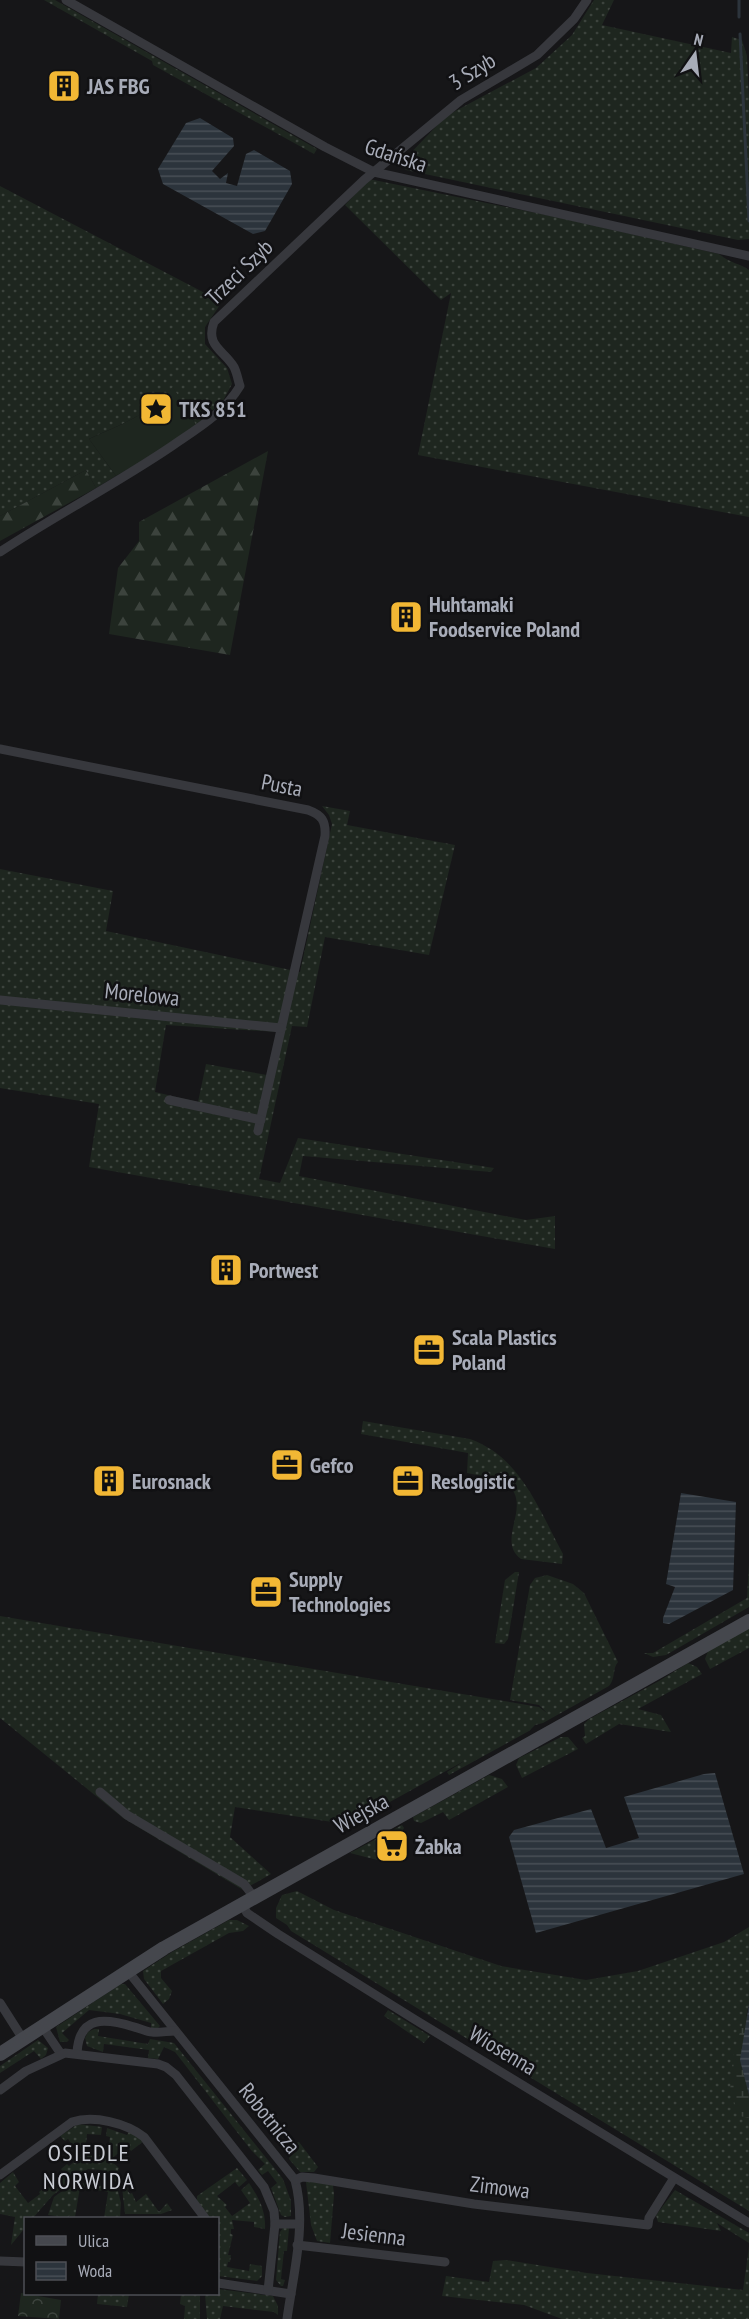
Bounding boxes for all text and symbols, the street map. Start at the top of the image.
north arrow [665,24,725,84]
text: N [692,29,705,50]
street label: 3 Szyb [444,46,500,96]
building icon: JAS FBG [46,68,82,104]
place label: JAS FBG [86,72,150,100]
street label: Gdańska [361,132,431,178]
street label: Trzeci Szyb [199,233,279,311]
place icon: TKS 851 [138,391,174,427]
place label: TKS 851 [179,395,247,423]
place label: Huhtamaki Foodservice Poland [429,590,580,643]
building icon: Huhtamaki Foodservice Poland [388,599,424,635]
street label: Pusta [259,767,305,803]
street label: Morelowa [103,976,181,1012]
building icon: Portwest [208,1252,244,1288]
place label: Portwest [249,1256,319,1284]
place label: Scala Plastics Poland [452,1323,557,1376]
office icon: Scala Plastics Poland [411,1332,447,1368]
office icon: Gefco [269,1447,305,1483]
place label: Gefco [310,1451,354,1479]
building icon: Eurosnack [91,1463,127,1499]
office icon: Reslogistic [390,1463,426,1499]
place label: Eurosnack [132,1467,212,1495]
place label: Reslogistic [431,1467,515,1495]
place label: Supply Technologies [289,1565,391,1618]
office icon: Supply Technologies [248,1574,284,1610]
street label: Wiejska [329,1787,393,1839]
supermarket icon: Żabka [374,1828,410,1864]
place label: Żabka [415,1832,462,1860]
street label: Wiosenna [464,2019,542,2081]
street label: Robotnicza [233,2077,307,2159]
district label: OSIEDLE NORWIDA [43,2137,135,2196]
street label: Zimowa [469,2169,531,2205]
street label: Jesienna [340,2216,407,2252]
legend [24,2217,219,2295]
text: Ulica [78,2229,109,2252]
text: Woda [78,2259,112,2282]

